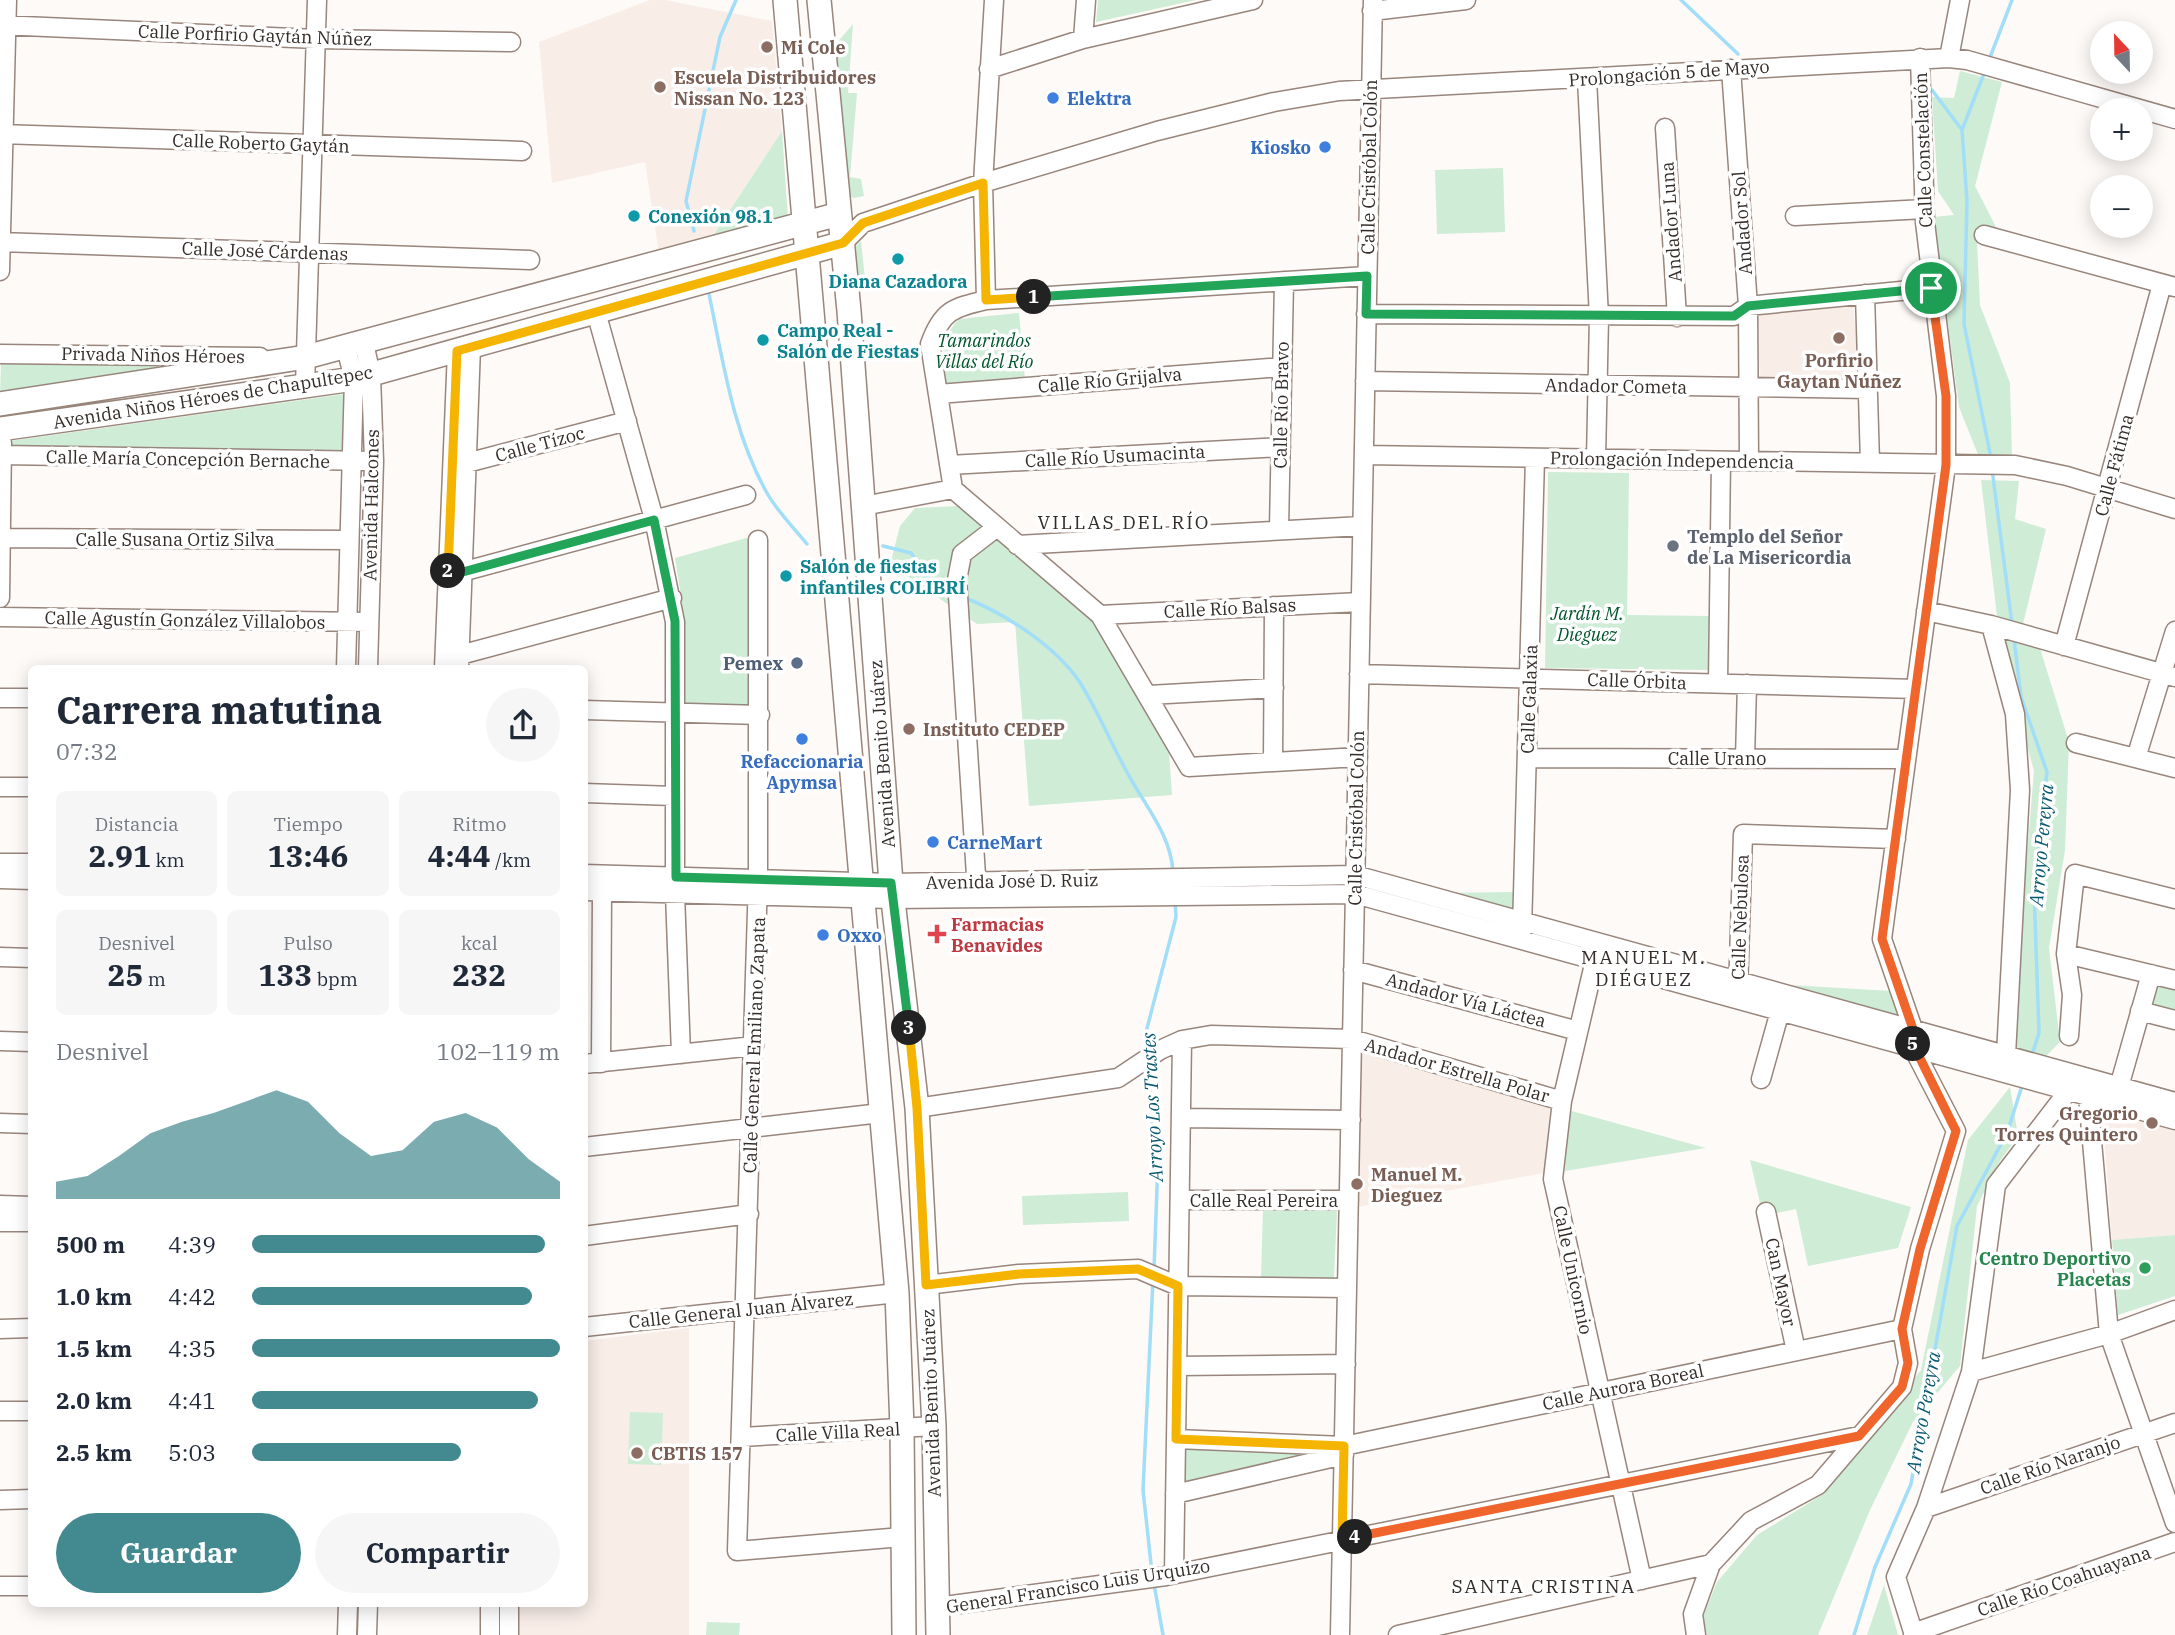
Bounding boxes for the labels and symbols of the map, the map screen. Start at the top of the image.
street label: Calle Porfirio Gaytán Núñez [138,19,372,51]
north arrow [2090,21,2152,84]
place label: Mi Cole [781,36,846,59]
marker: Mi Cole [759,39,775,55]
street label: Prolongación 5 de Mayo [1568,55,1770,91]
place label: Escuela Distribuidores Nissan No. 123 [674,66,876,110]
street label: Calle Constelación [1909,72,1937,228]
marker: Escuela Distribuidores Nissan No. 123 [652,79,668,95]
street label: Calle Cristóbal Colón [1356,79,1382,255]
place label: Elektra [1067,87,1132,110]
marker: Elektra [1045,90,1061,106]
street label: Calle Roberto Gaytán [172,128,350,158]
place label: Kiosko [1250,136,1311,159]
marker: Kiosko [1317,139,1333,155]
street label: Andador Luna [1655,161,1687,283]
street label: Andador Sol [1727,170,1757,276]
place label: Conexión 98.1 [648,205,773,228]
marker: Conexión 98.1 [626,208,642,224]
street label: Calle José Cárdenas [181,237,349,265]
marker: Diana Cazadora [890,251,906,267]
pin [1901,258,1961,318]
place label: Diana Cazadora [829,270,967,293]
pin: 1 [1016,280,1052,314]
place label: Campo Real - Salón de Fiestas [777,319,919,363]
park label: Tamarindos Villas del Río [935,329,1033,373]
marker: Porfirio Gaytan Núñez [1831,330,1847,346]
marker: Campo Real - Salón de Fiestas [755,332,771,348]
street label: Calle Río Bravo [1268,341,1294,469]
street label: Privada Niños Héroes [61,342,245,368]
place label: Porfirio Gaytan Núñez [1777,349,1901,393]
street label: Avenida Niños Héroes de Chapultepec [52,360,374,434]
street label: Calle Río Grijalva [1037,362,1183,398]
street label: Andador Cometa [1545,373,1688,399]
street label: Calle Fátima [2089,411,2139,519]
street label: Calle Tízoc [493,421,587,467]
street label: Avenida Halcones [358,429,384,581]
street label: Calle Río Usumacinta [1024,440,1206,472]
street label: Calle María Concepción Bernache [46,445,330,473]
street label: Prolongación Independencia [1550,446,1794,474]
district label: VILLAS DEL RÍO [1038,510,1210,534]
place label: Templo del Señor de La Misericordia [1687,525,1852,569]
street label: Calle Susana Ortiz Silva [75,528,275,551]
marker: Templo del Señor de La Misericordia [1665,538,1681,554]
pin: 2 [430,554,466,588]
place label: Salón de fiestas infantiles COLIBRÍ [800,555,966,599]
marker: Salón de fiestas infantiles COLIBRÍ [778,568,794,584]
street label: Calle Río Balsas [1163,593,1297,623]
park label: Jardín M. Dieguez [1549,602,1624,646]
street label: Calle Agustín González Villalobos [44,606,326,634]
street label: Calle Galaxia [1516,644,1542,754]
place label: Pemex [723,652,783,675]
marker: Pemex [789,655,805,671]
street label: Avenida Benito Juárez [864,659,900,849]
street label: Calle Órbita [1587,668,1687,694]
place label: Instituto CEDEP [923,718,1065,741]
marker: Instituto CEDEP [901,721,917,737]
street label: Calle Cristóbal Colón [1343,730,1369,906]
marker: Refaccionaria Apymsa [794,731,810,747]
street label: Calle Urano [1668,747,1766,770]
place label: Refaccionaria Apymsa [740,750,864,794]
water label: Arroyo Pereyra [2024,782,2058,909]
place label: CarneMart [947,831,1043,854]
marker: CarneMart [925,834,941,850]
street label: Calle Nebulosa [1726,854,1754,980]
street label: Avenida José D. Ruiz [925,868,1099,894]
place label: Farmacias Benavides [951,913,1044,957]
street label: Calle General Emiliano Zapata [738,916,770,1174]
place label: Oxxo [837,924,882,947]
marker: Farmacias Benavides [929,926,945,942]
marker: Oxxo [815,927,831,943]
district label: MANUEL M. DIÉGUEZ [1581,945,1707,991]
street label: Andador Vía Láctea [1383,968,1549,1032]
pin: 3 [892,1010,926,1046]
pin: 5 [1896,1026,1930,1062]
water label: Arroyo Los Trastes [1136,1032,1168,1184]
street label: Andador Estrella Polar [1362,1033,1552,1107]
place label: Gregorio Torres Quintero [1995,1102,2138,1146]
marker: Gregorio Torres Quintero [2144,1115,2160,1131]
place label: Manuel M. Dieguez [1371,1163,1462,1207]
marker: Manuel M. Dieguez [1349,1176,1365,1192]
street label: Calle Real Pereira [1190,1189,1338,1212]
street label: Calle Unicornio [1548,1204,1598,1336]
street label: Can Mayor [1760,1236,1802,1328]
place label: Centro Deportivo Placetas [1979,1247,2131,1291]
marker: Centro Deportivo Placetas [2137,1260,2153,1276]
street label: Calle General Juan Álvarez [628,1287,854,1333]
street label: Avenida Benito Juárez [916,1308,946,1498]
water label: Arroyo Pereyra [1900,1349,1946,1477]
street label: Calle Aurora Boreal [1540,1359,1706,1415]
street label: Calle Villa Real [775,1417,901,1447]
street label: Calle Río Naranjo [1977,1430,2123,1500]
place label: CBTIS 157 [651,1442,743,1465]
marker: CBTIS 157 [629,1445,645,1461]
pin: 4 [1338,1520,1372,1554]
street label: Calle Río Coahuayana [1974,1540,2154,1622]
street label: General Francisco Luis Urquizo [945,1554,1211,1618]
district label: SANTA CRISTINA [1452,1574,1636,1598]

